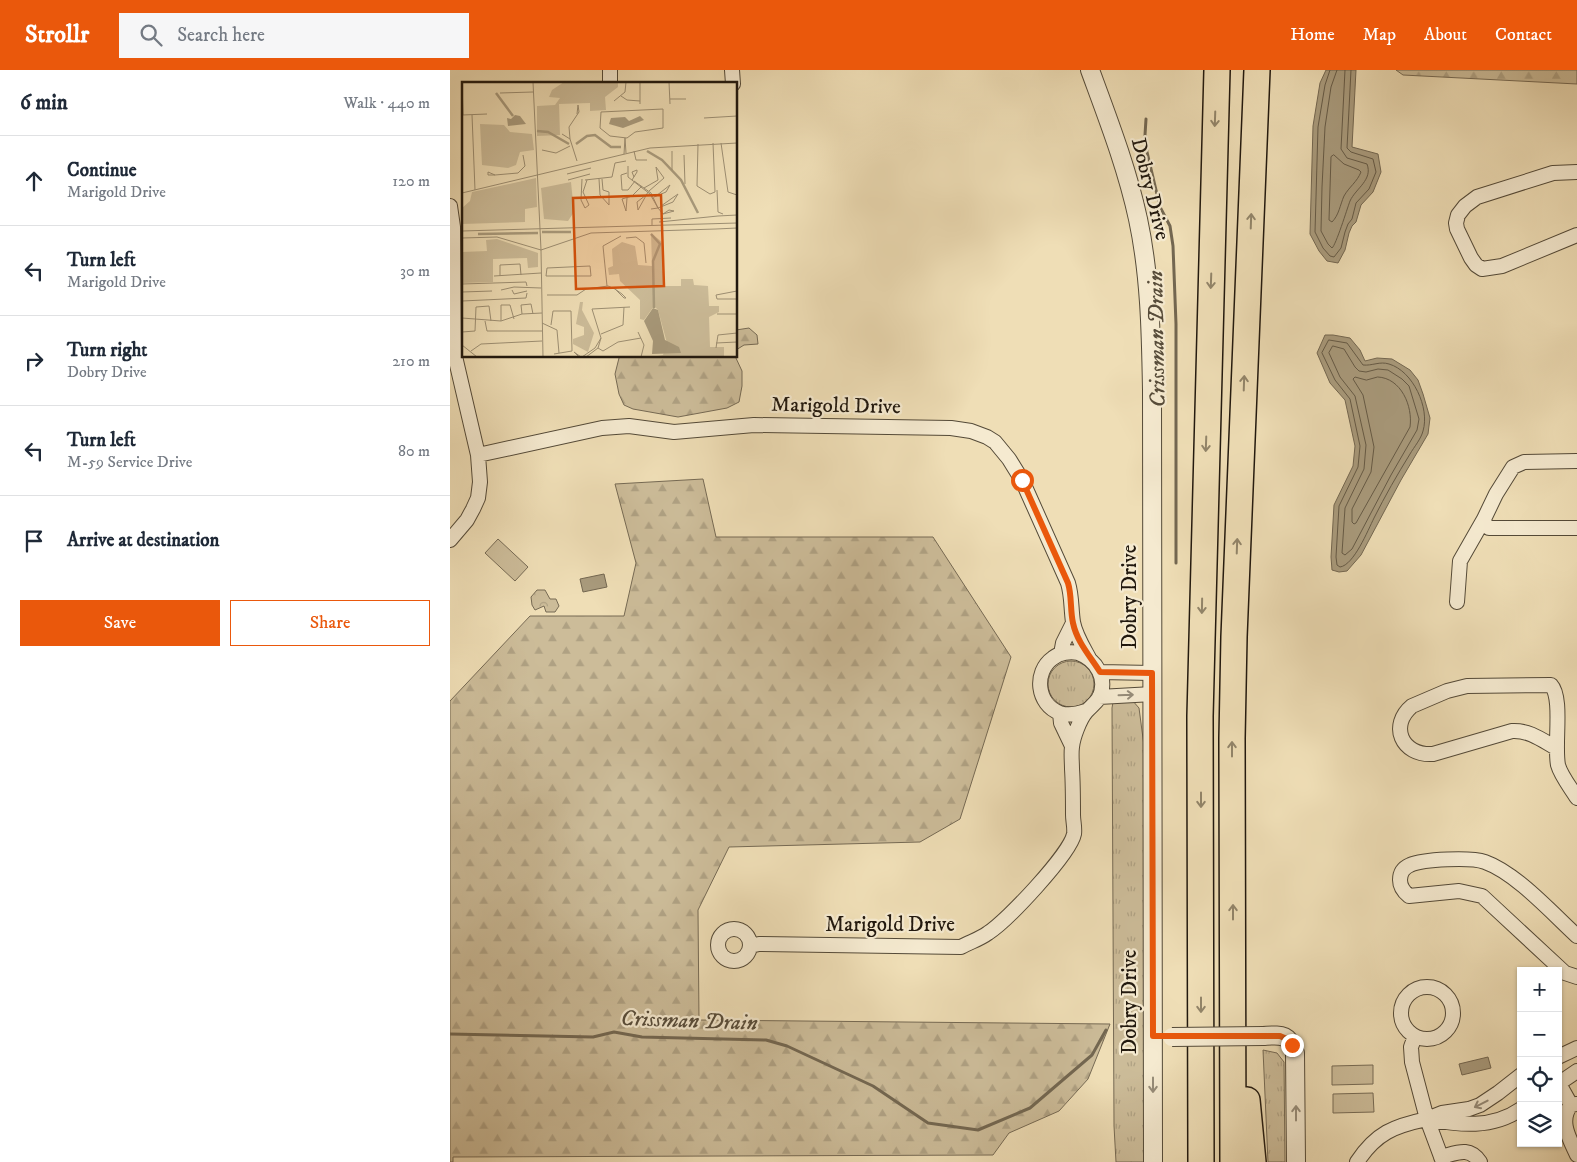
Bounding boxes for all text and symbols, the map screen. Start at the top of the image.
search box [119,13,469,58]
text: Strollr [25,20,89,50]
icon: search [137,21,165,49]
text: Search here [177,24,265,47]
text: Home [1290,24,1335,46]
text: Map [1363,24,1396,46]
text: About [1424,24,1467,46]
text: Contact [1495,24,1552,46]
inset map [462,82,738,358]
text: 6 min [20,90,68,116]
text: Walk · 440 m [344,93,430,113]
one-way arrow [1211,110,1220,126]
street label: Dobry Drive [1125,135,1175,243]
text: Continue [67,159,137,182]
icon: ahead [20,167,48,195]
text: 120 m [392,171,430,191]
text: Marigold Drive [67,182,166,202]
one-way arrow [1246,213,1256,230]
text: Turn left [67,249,136,272]
icon: left [20,257,48,285]
text: 30 m [400,261,430,281]
water label: Crissman Drain [1142,270,1172,408]
text: Marigold Drive [67,272,166,292]
one-way arrow [1206,273,1215,289]
text: Turn right [67,339,147,362]
icon: right [20,347,48,375]
text: 210 m [392,351,430,371]
text: Dobry Drive [67,362,147,382]
one-way arrow [1239,375,1249,392]
street label: Marigold Drive [771,392,901,420]
text: Turn left [67,429,136,452]
one-way arrow [1201,435,1211,451]
icon: left [20,437,48,465]
text: 80 m [398,441,430,461]
text: M-59 Service Drive [67,452,192,472]
route start [1011,469,1034,492]
icon: arrive [20,527,48,555]
text: Arrive at destination [67,529,219,552]
one-way arrow [1233,538,1242,554]
street label: Dobry Drive [1117,544,1143,649]
one-way arrow [1197,598,1207,614]
button: Save [20,600,220,646]
button: Share [230,600,430,646]
one-way arrow [1118,690,1134,700]
one-way arrow [1227,741,1237,758]
one-way arrow [1196,791,1205,807]
one-way arrow [1228,904,1238,920]
street label: Marigold Drive [825,912,955,938]
street label: Dobry Drive [1117,949,1143,1054]
map controls [1517,967,1562,1147]
button: + [1517,967,1562,1012]
one-way arrow [1196,997,1206,1013]
water label: Crissman Drain [620,1005,758,1037]
button: − [1517,1012,1562,1057]
route end [1281,1034,1304,1057]
button: locate [1517,1057,1562,1102]
one-way arrow [1148,1076,1158,1092]
one-way arrow [1474,1099,1489,1109]
button: layers [1517,1102,1562,1147]
one-way arrow [1291,1106,1301,1122]

